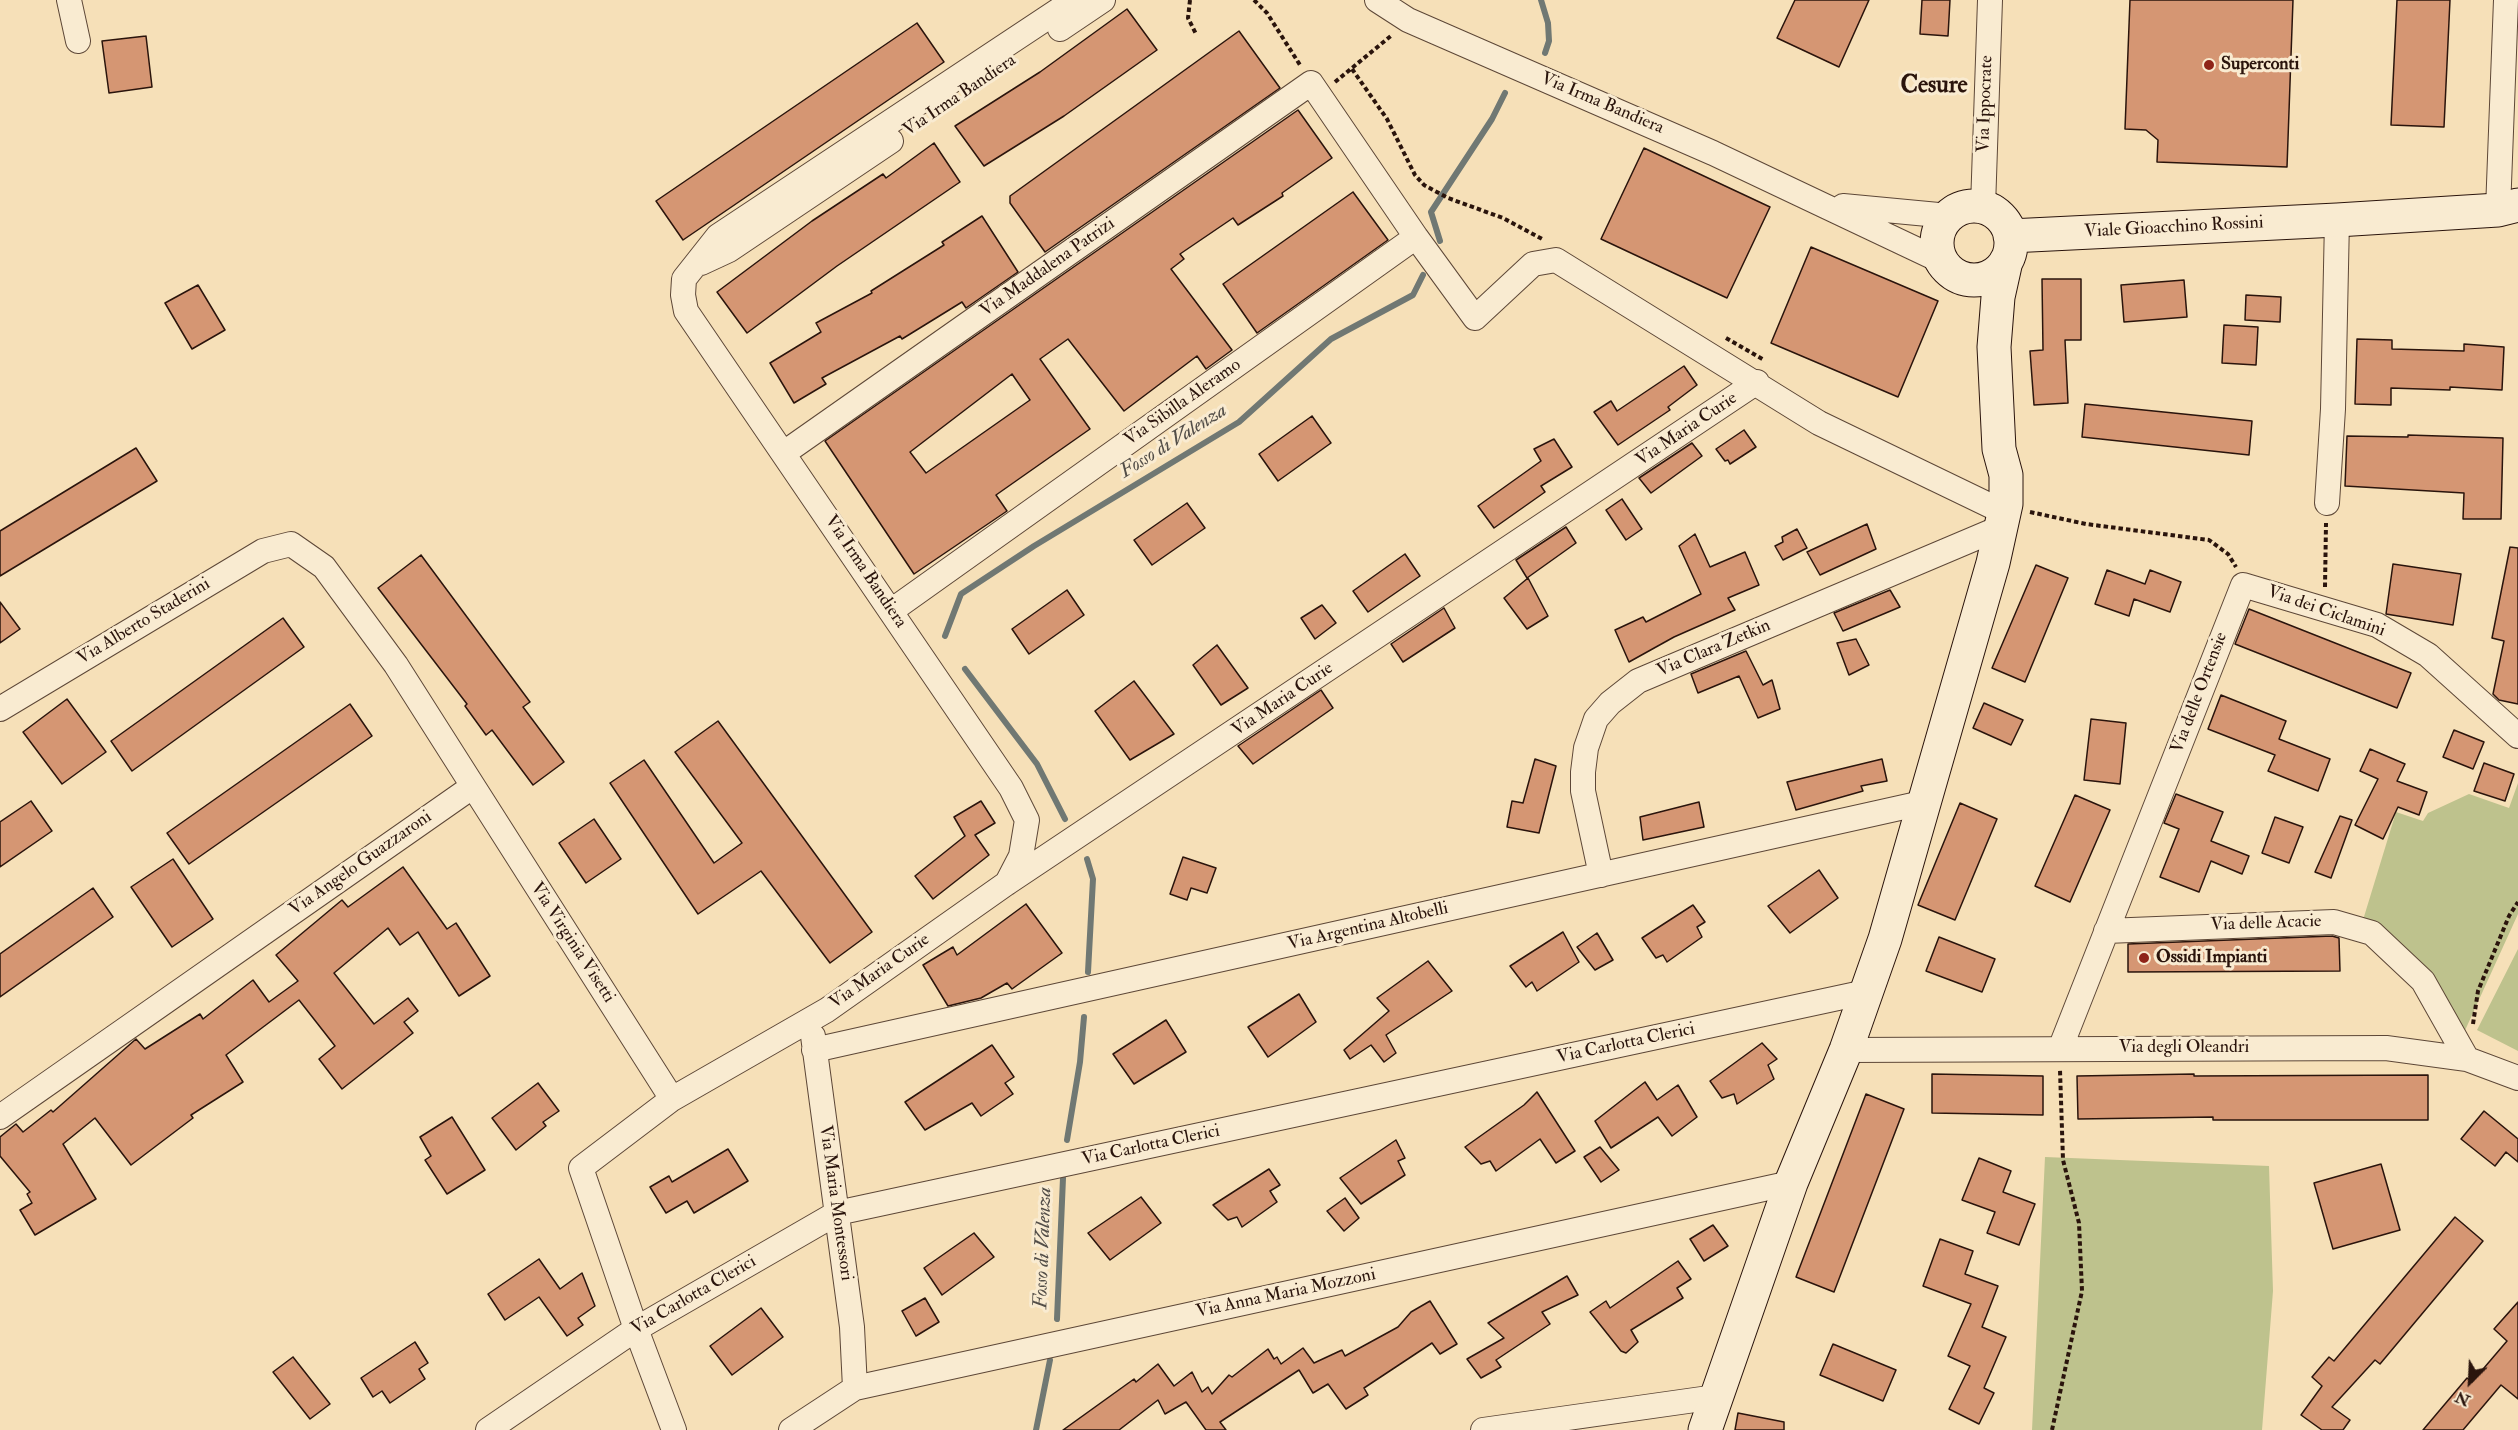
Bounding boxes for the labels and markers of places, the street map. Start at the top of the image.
place label: Superconti [2221,54,2299,76]
marker: Superconti [2202,58,2216,72]
place label: Ossidi Impianti [2156,947,2267,969]
marker: Ossidi Impianti [2137,951,2151,965]

